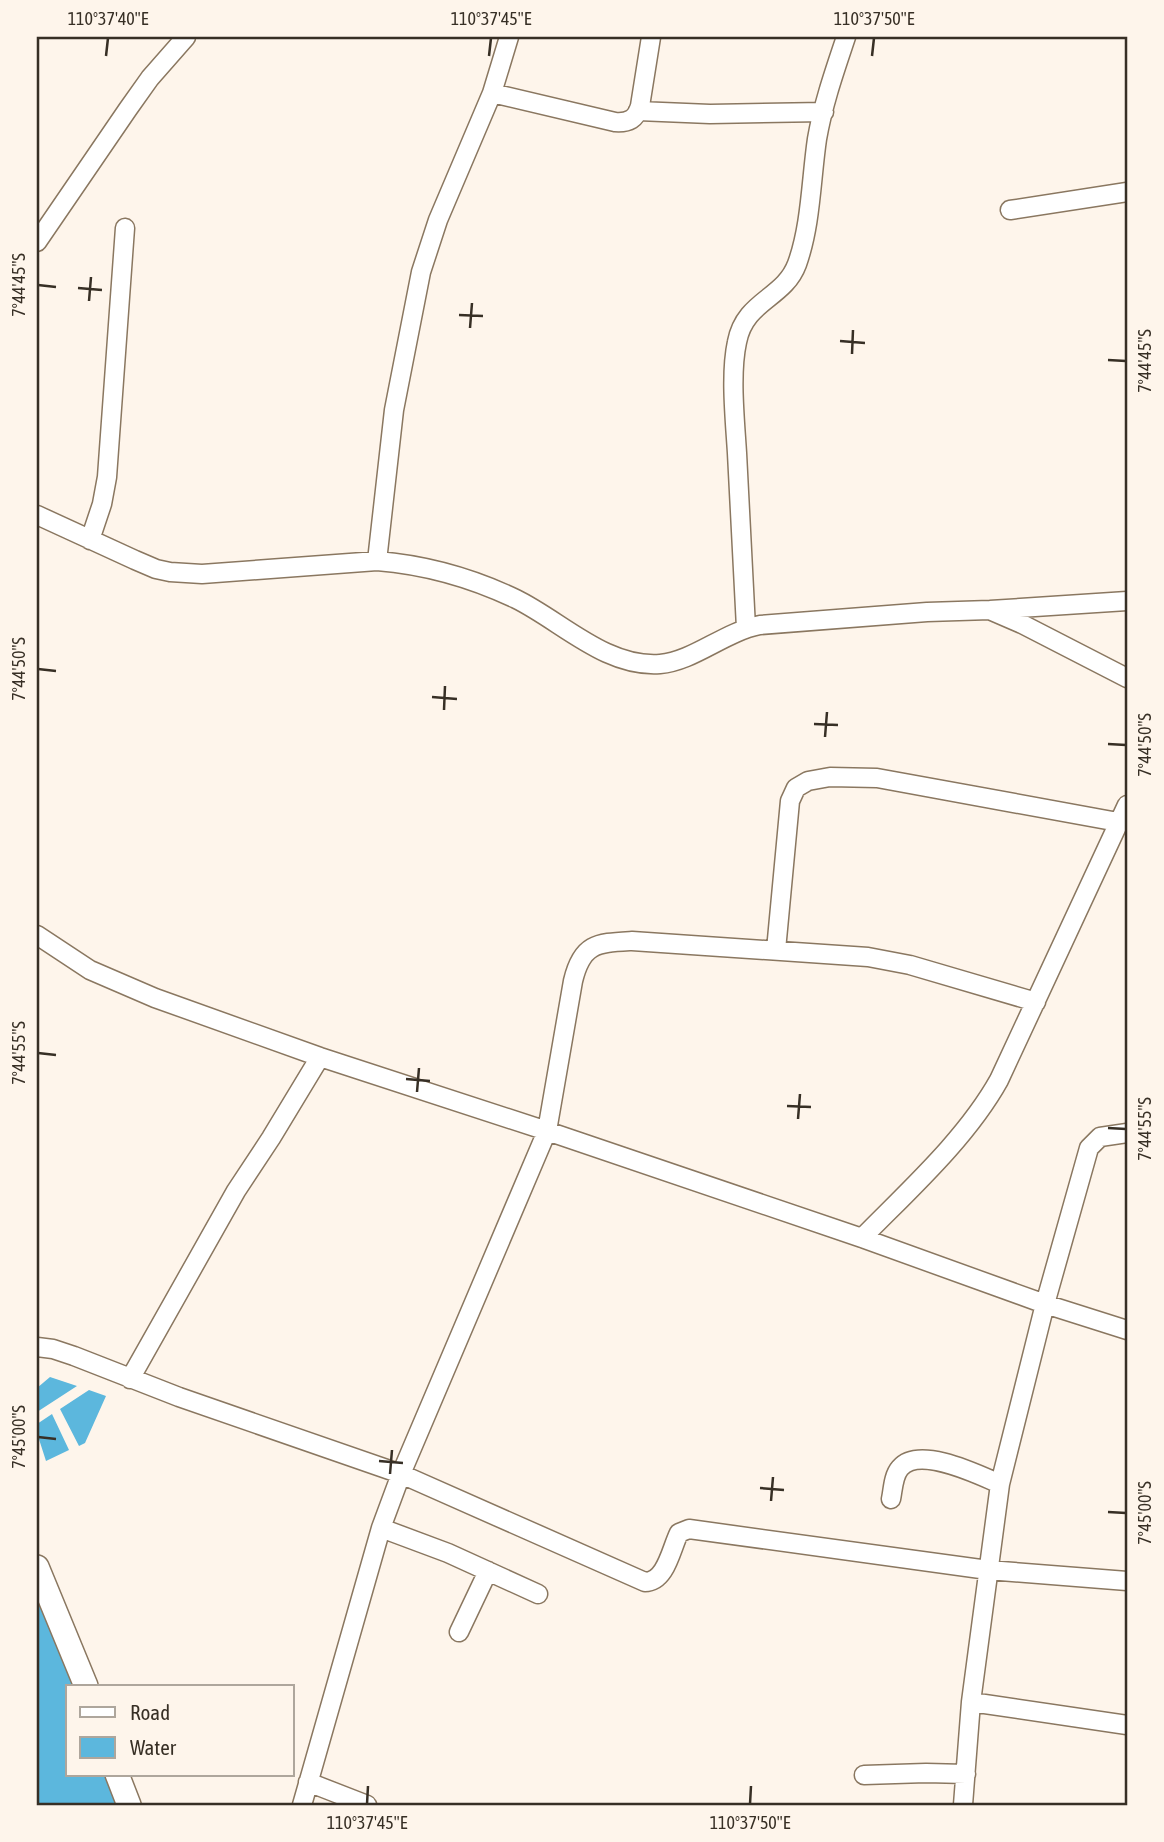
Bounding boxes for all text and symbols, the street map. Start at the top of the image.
text: 110°37'40"E [68,8,149,29]
text: 110°37'45"E [451,8,532,29]
text: 110°37'50"E [834,8,915,29]
text: 7°44'45"S [8,253,29,317]
text: 7°44'45"S [1134,329,1155,393]
text: 7°44'50"S [8,637,29,701]
text: 7°44'50"S [1134,713,1155,777]
text: 7°44'55"S [8,1021,29,1085]
text: 7°44'55"S [1134,1097,1155,1161]
text: 7°45'00"S [8,1405,29,1469]
text: 7°45'00"S [1134,1481,1155,1545]
legend [66,1685,294,1776]
text: Road [130,1700,170,1724]
text: Water [130,1735,177,1759]
text: 110°37'45"E [327,1812,408,1833]
text: 110°37'50"E [710,1812,791,1833]

